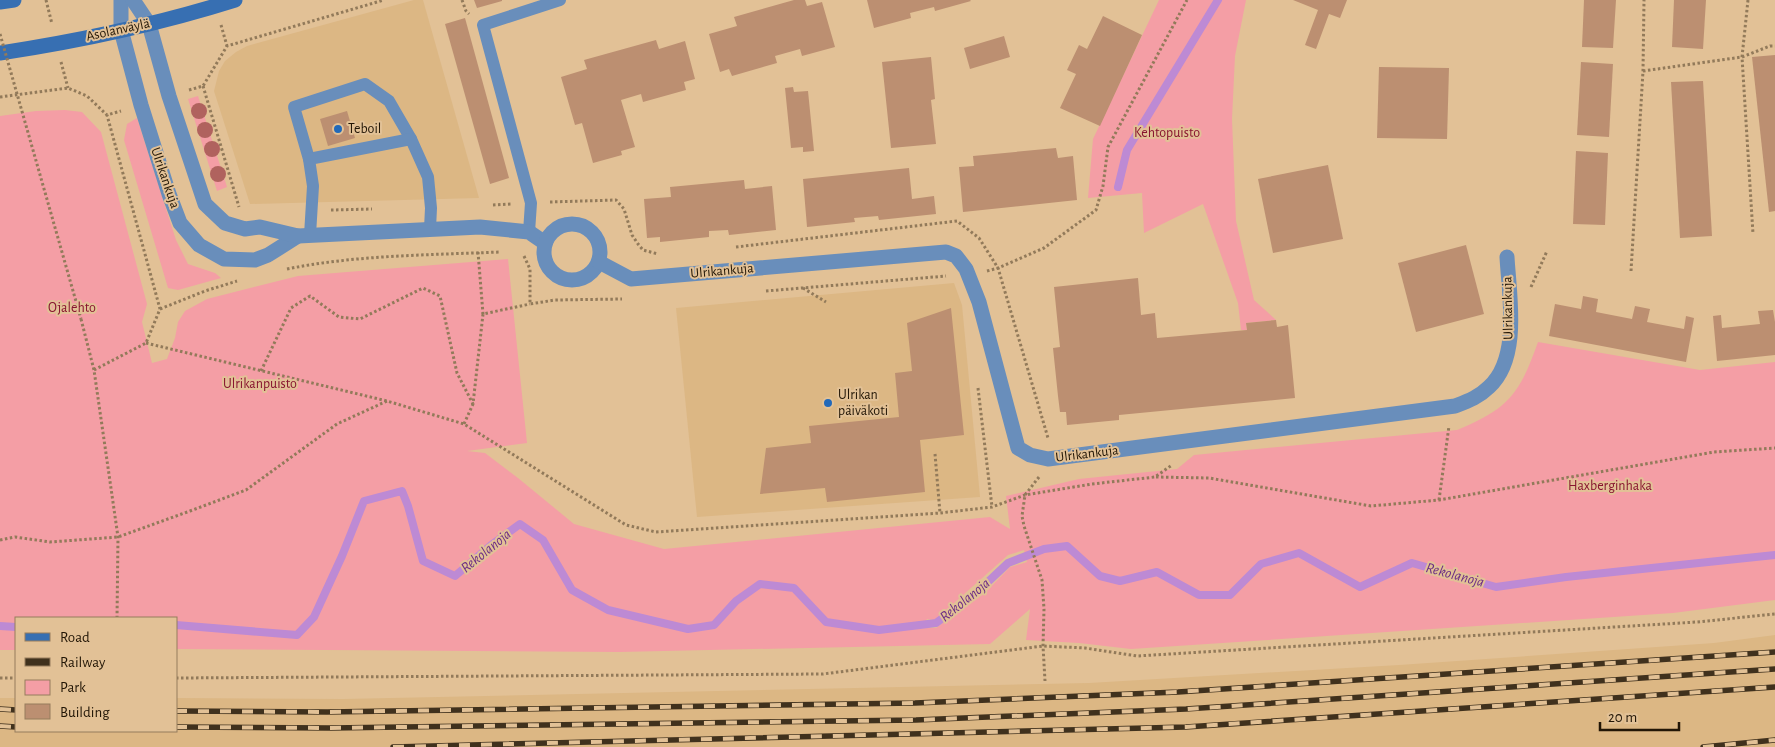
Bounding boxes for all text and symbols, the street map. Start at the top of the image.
street label: Asolanväylä [85,16,152,44]
place label: Teboil [348,122,381,136]
marker: Teboil [332,123,344,135]
park label: Kehtopuisto [1134,126,1200,140]
street label: Ulrikankuja [148,146,182,211]
street label: Ulrikankuja [690,261,755,281]
street label: Ulrikankuja [1500,276,1516,340]
park label: Ojalehto [48,301,96,315]
park label: Ulrikanpuisto [223,377,297,391]
place label: Ulrikan päiväkoti [838,388,888,418]
marker: Ulrikan päiväkoti [822,397,834,409]
street label: Ulrikankuja [1055,443,1120,465]
park label: Haxberginhaka [1568,479,1652,493]
water label: Rekolanoja [458,526,514,576]
water label: Rekolanoja [1424,560,1486,590]
water label: Rekolanoja [937,575,993,625]
legend [15,617,178,732]
text: Road [60,630,90,645]
text: Railway [60,655,106,670]
text: Park [60,680,86,695]
scale bar [1600,700,1679,732]
text: Building [60,705,110,720]
text: 20 m [1608,710,1637,725]

